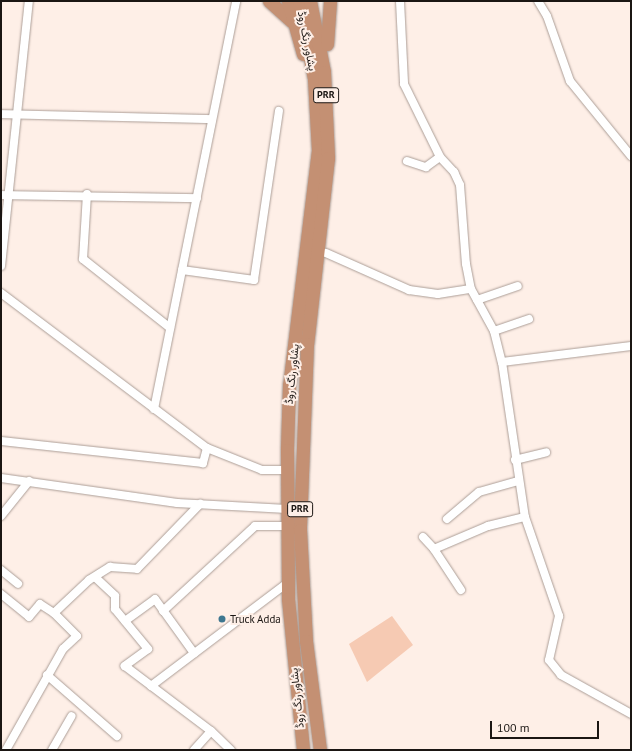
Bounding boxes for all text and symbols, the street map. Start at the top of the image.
street label: پشاور رنگ روڈ [295,10,319,72]
road number: PRR [313,87,339,103]
street label: پشاور رنگ روڈ [282,343,302,405]
road number: PRR [287,501,313,517]
place label: Truck Adda [230,612,282,626]
marker: Truck Adda [217,614,227,624]
street label: پشاور رنگ روڈ [287,667,307,729]
scale bar [492,713,601,739]
text: 100 m [497,720,530,735]

